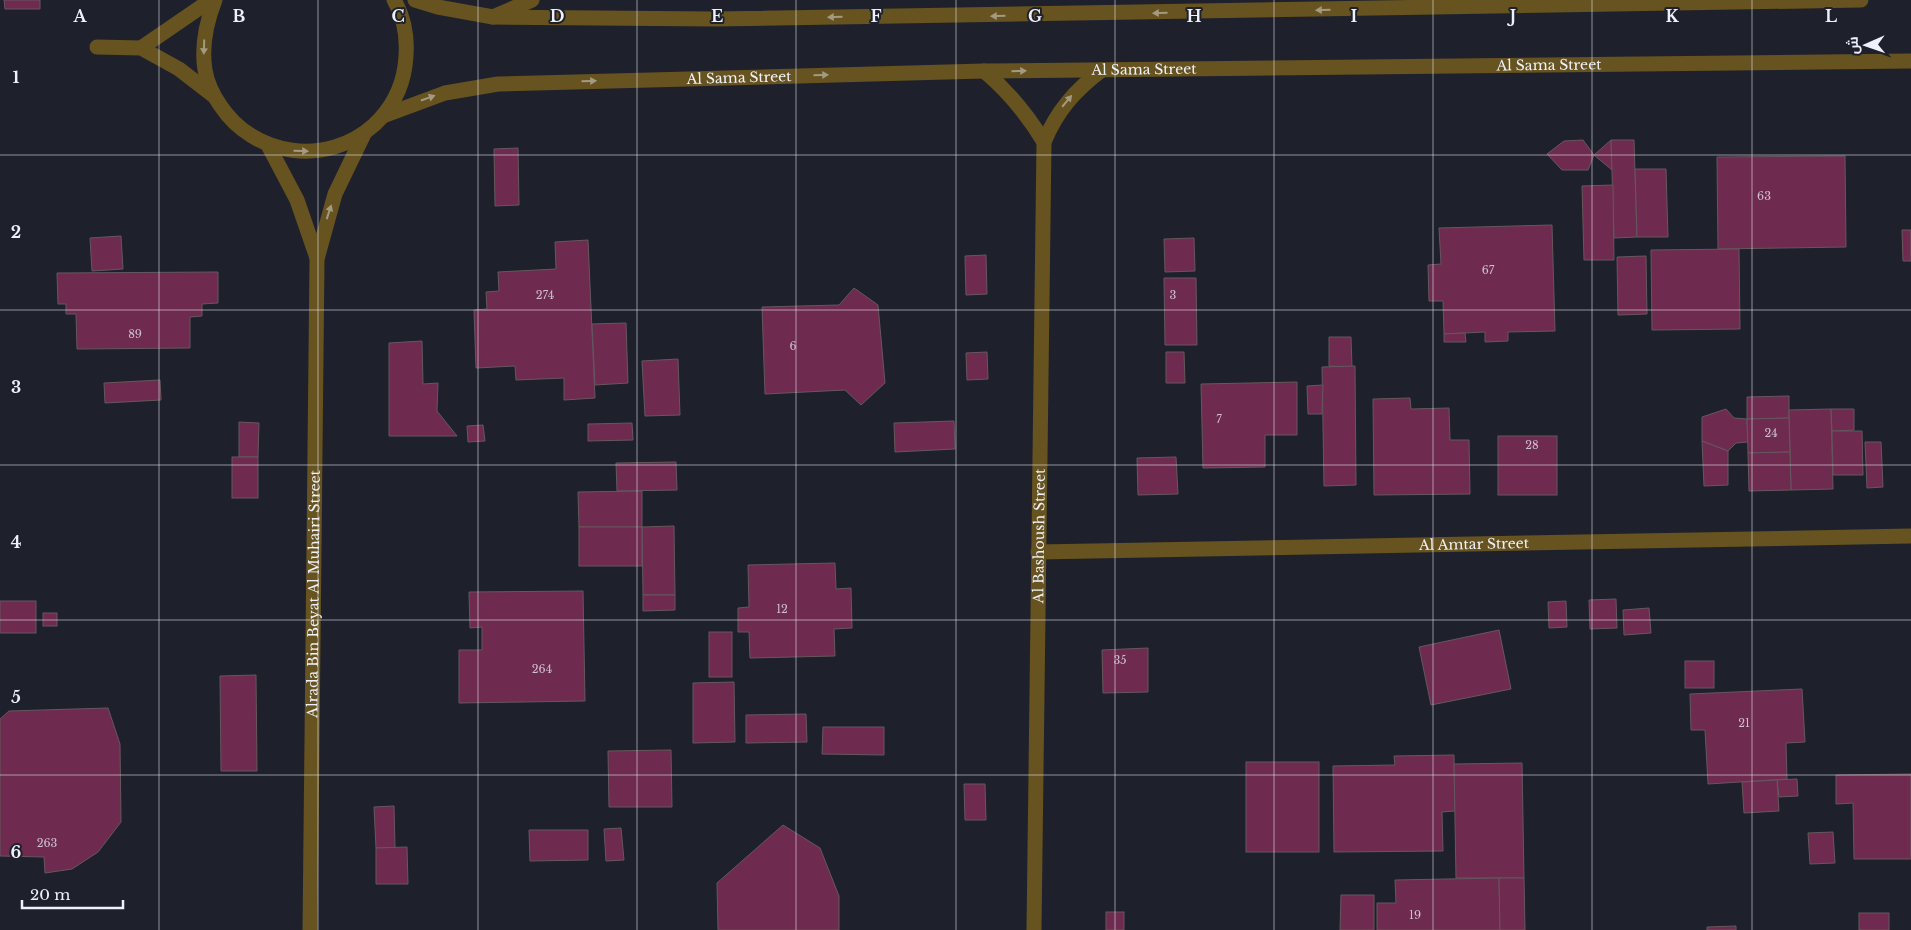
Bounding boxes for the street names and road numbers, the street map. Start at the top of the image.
street label: Al Sama Street [1495,55,1602,74]
street label: Al Sama Street [1090,60,1197,79]
street label: Al Sama Street [685,67,792,88]
street label: Al Bashoush Street [1029,468,1049,604]
street label: Alrada Bin Beyat Al Muhairi Street [303,469,324,719]
street label: Al Amtar Street [1418,534,1530,554]

